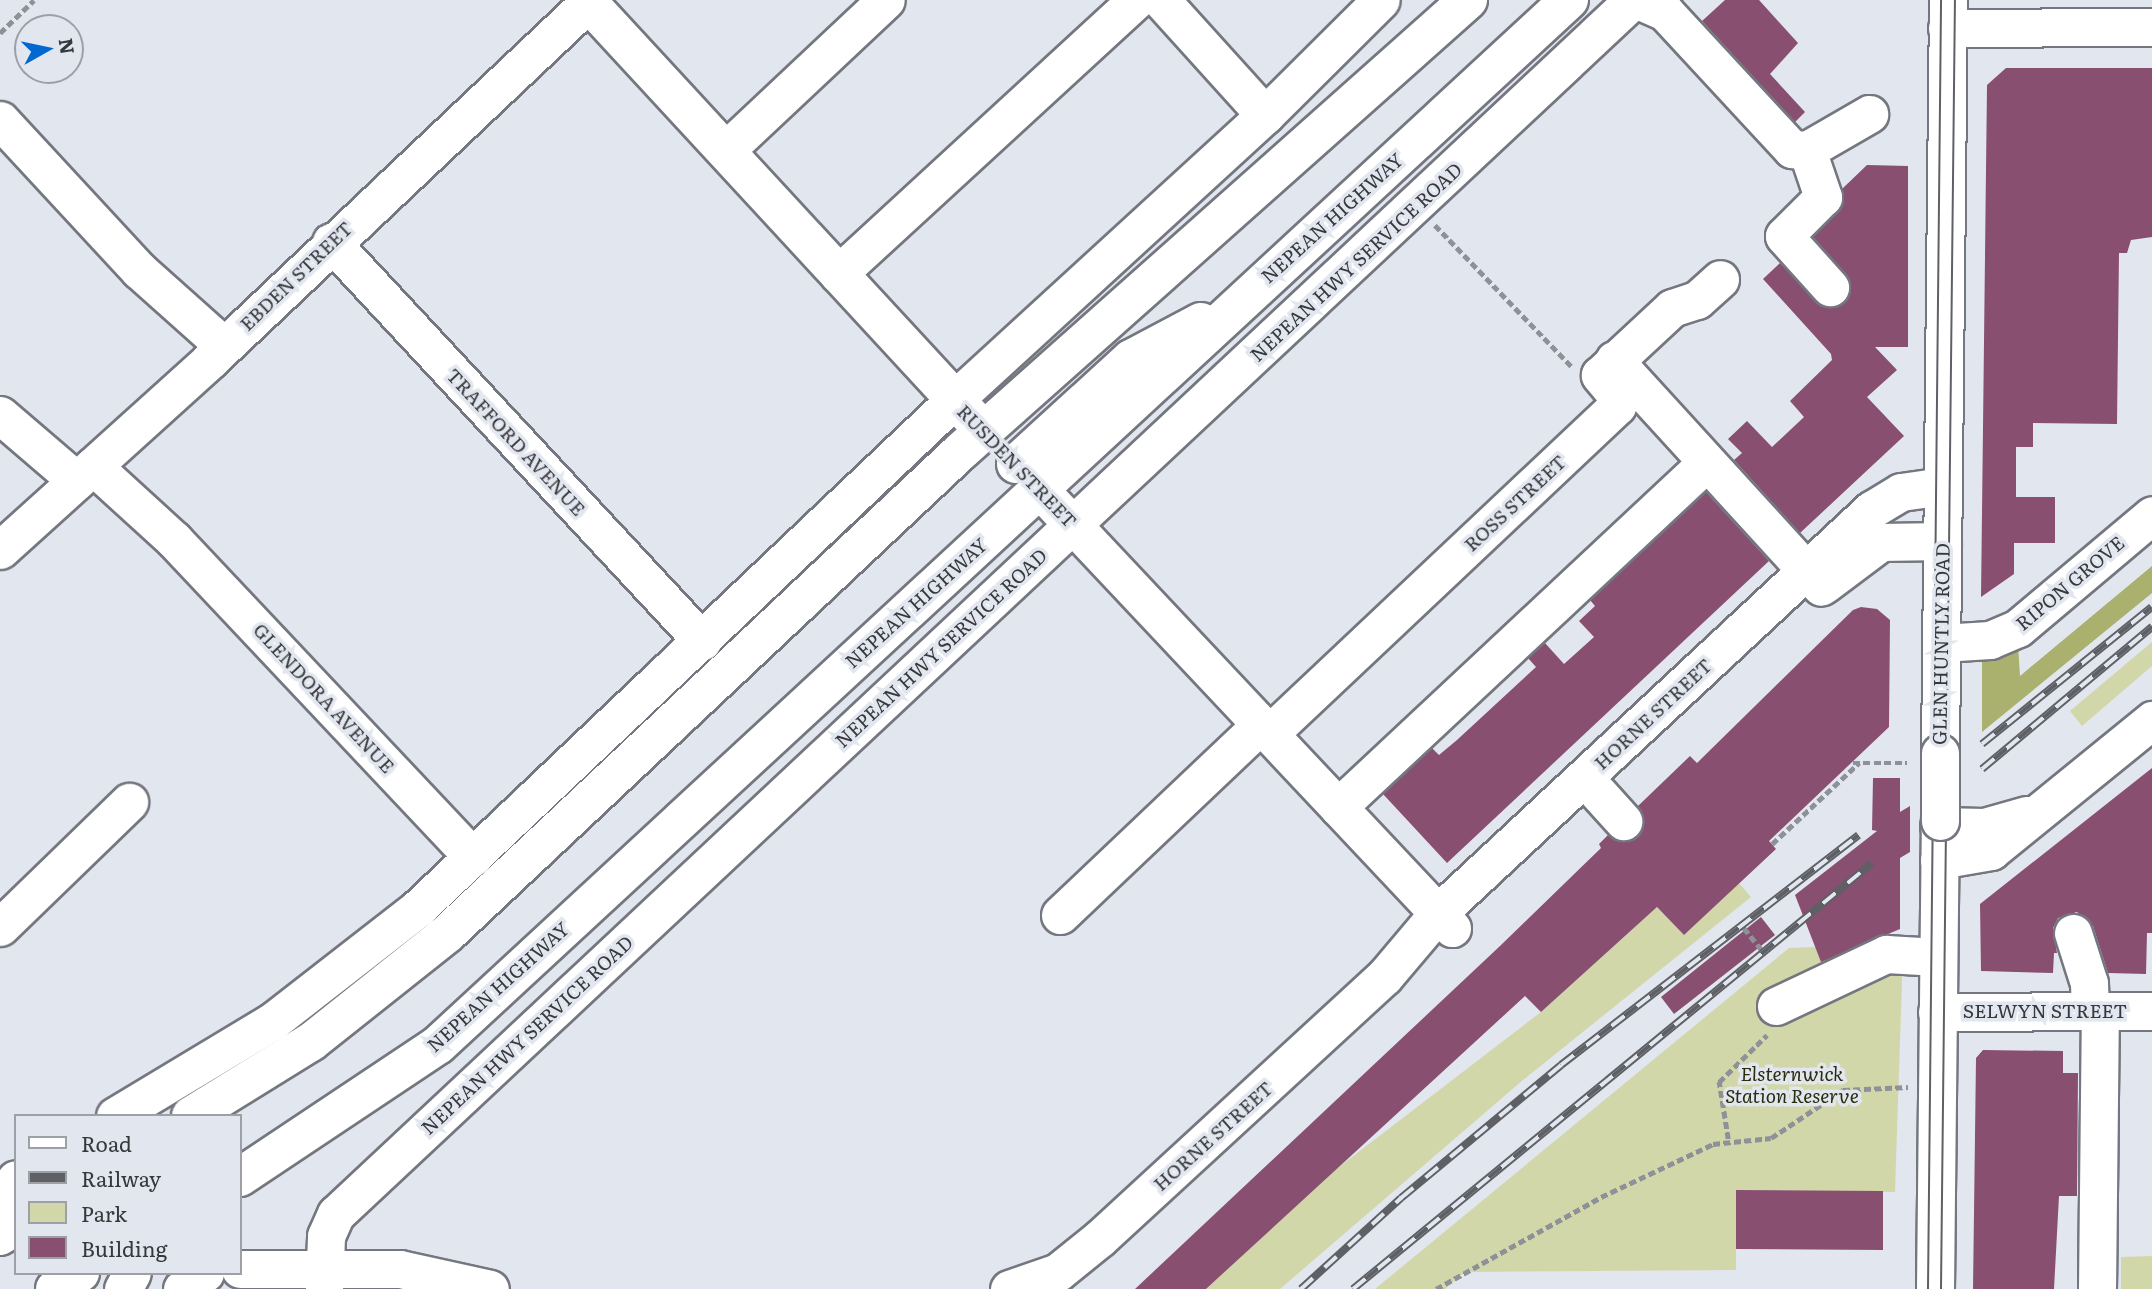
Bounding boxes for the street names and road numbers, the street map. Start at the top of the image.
street label: NEPEAN HIGHWAY [1256,148,1408,288]
street label: NEPEAN HWY SERVICE ROAD [1246,158,1466,366]
street label: EBDEN STREET [235,217,357,335]
street label: TRAFFORD AVENUE [442,364,590,520]
street label: RUSDEN STREET [953,400,1081,532]
street label: ROSS STREET [1460,450,1570,556]
street label: RIPON GROVE [2011,531,2129,635]
street label: NEPEAN HIGHWAY [840,533,992,673]
street label: GLEN HUNTLY ROAD [1928,543,1954,745]
street label: NEPEAN HWY SERVICE ROAD [831,544,1051,752]
street label: GLENDORA AVENUE [249,618,399,778]
street label: HORNE STREET [1590,654,1716,774]
street label: NEPEAN HIGHWAY [422,917,574,1057]
street label: NEPEAN HWY SERVICE ROAD [417,931,637,1139]
street label: SELWYN STREET [1963,1000,2127,1022]
street label: HORNE STREET [1149,1077,1277,1195]

